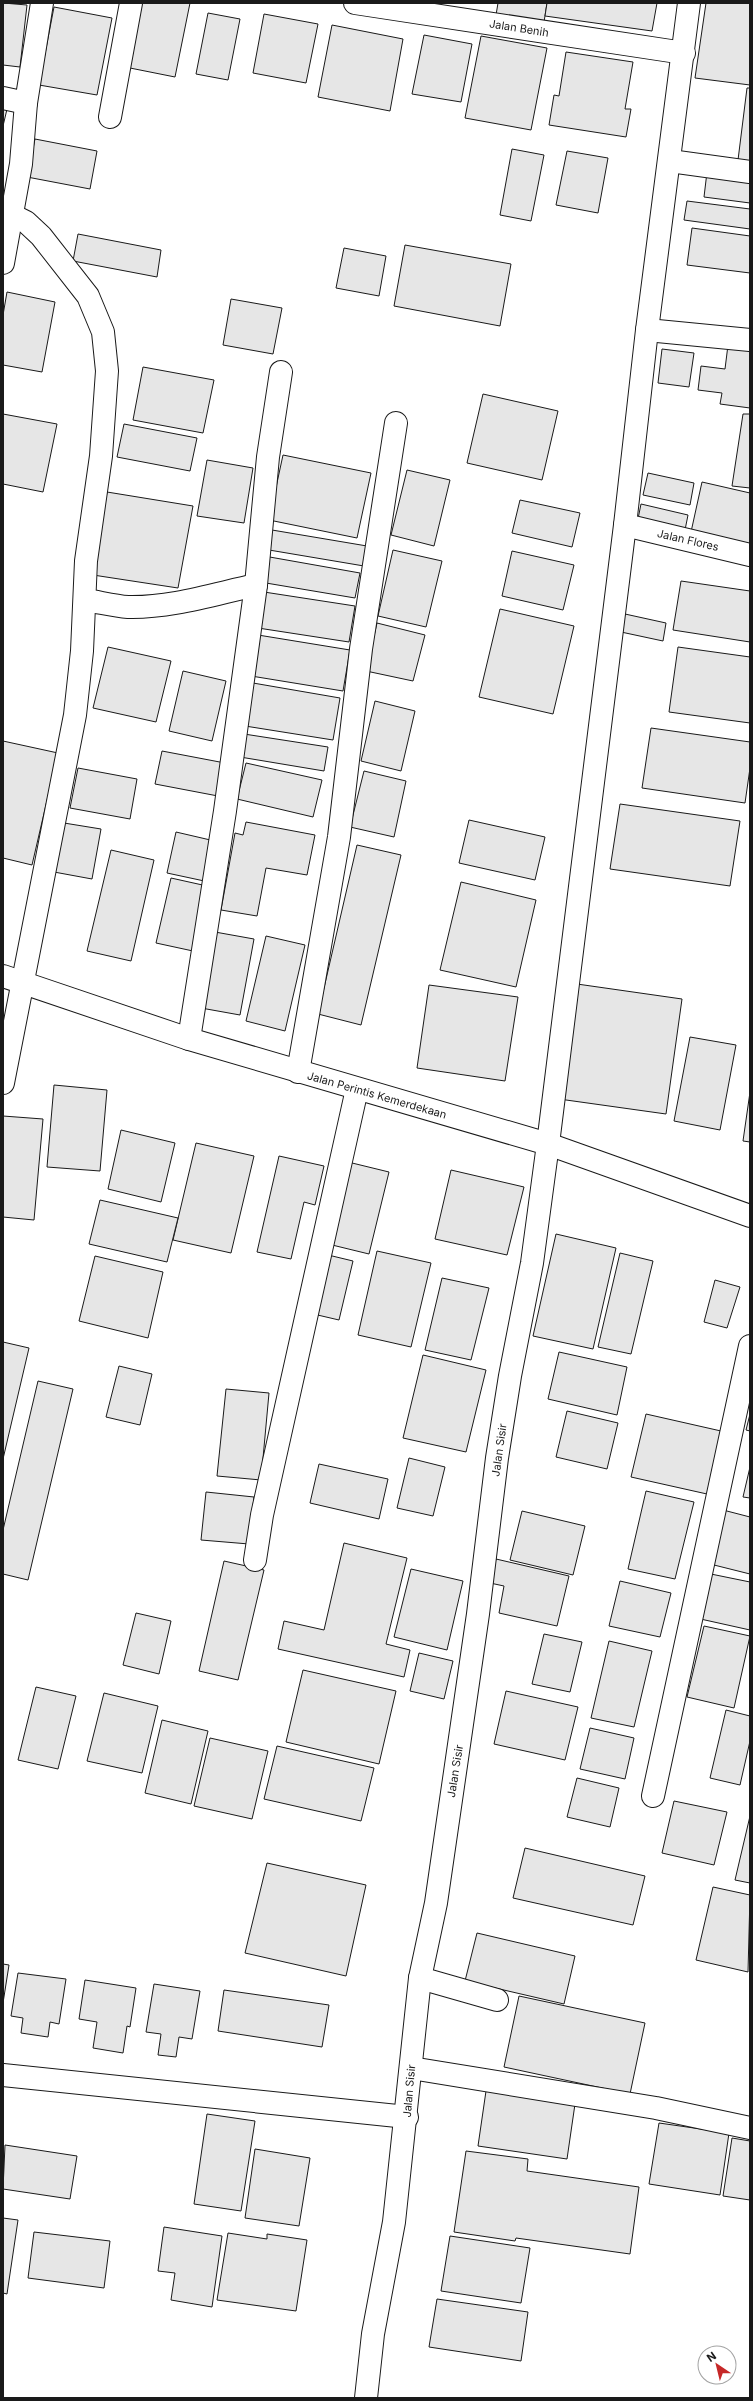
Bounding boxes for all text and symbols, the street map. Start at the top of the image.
street label: Jalan Benih [488,16,550,40]
street label: Jalan Flores [656,526,720,554]
street label: Jalan Perintis Kemerdekaan [306,1068,448,1122]
street label: Jalan Sisir [488,1423,510,1477]
street label: Jalan Sisir [444,1744,466,1798]
street label: Jalan Sisir [400,2064,418,2118]
north arrow [697,2345,737,2385]
text: N [704,2349,719,2365]

